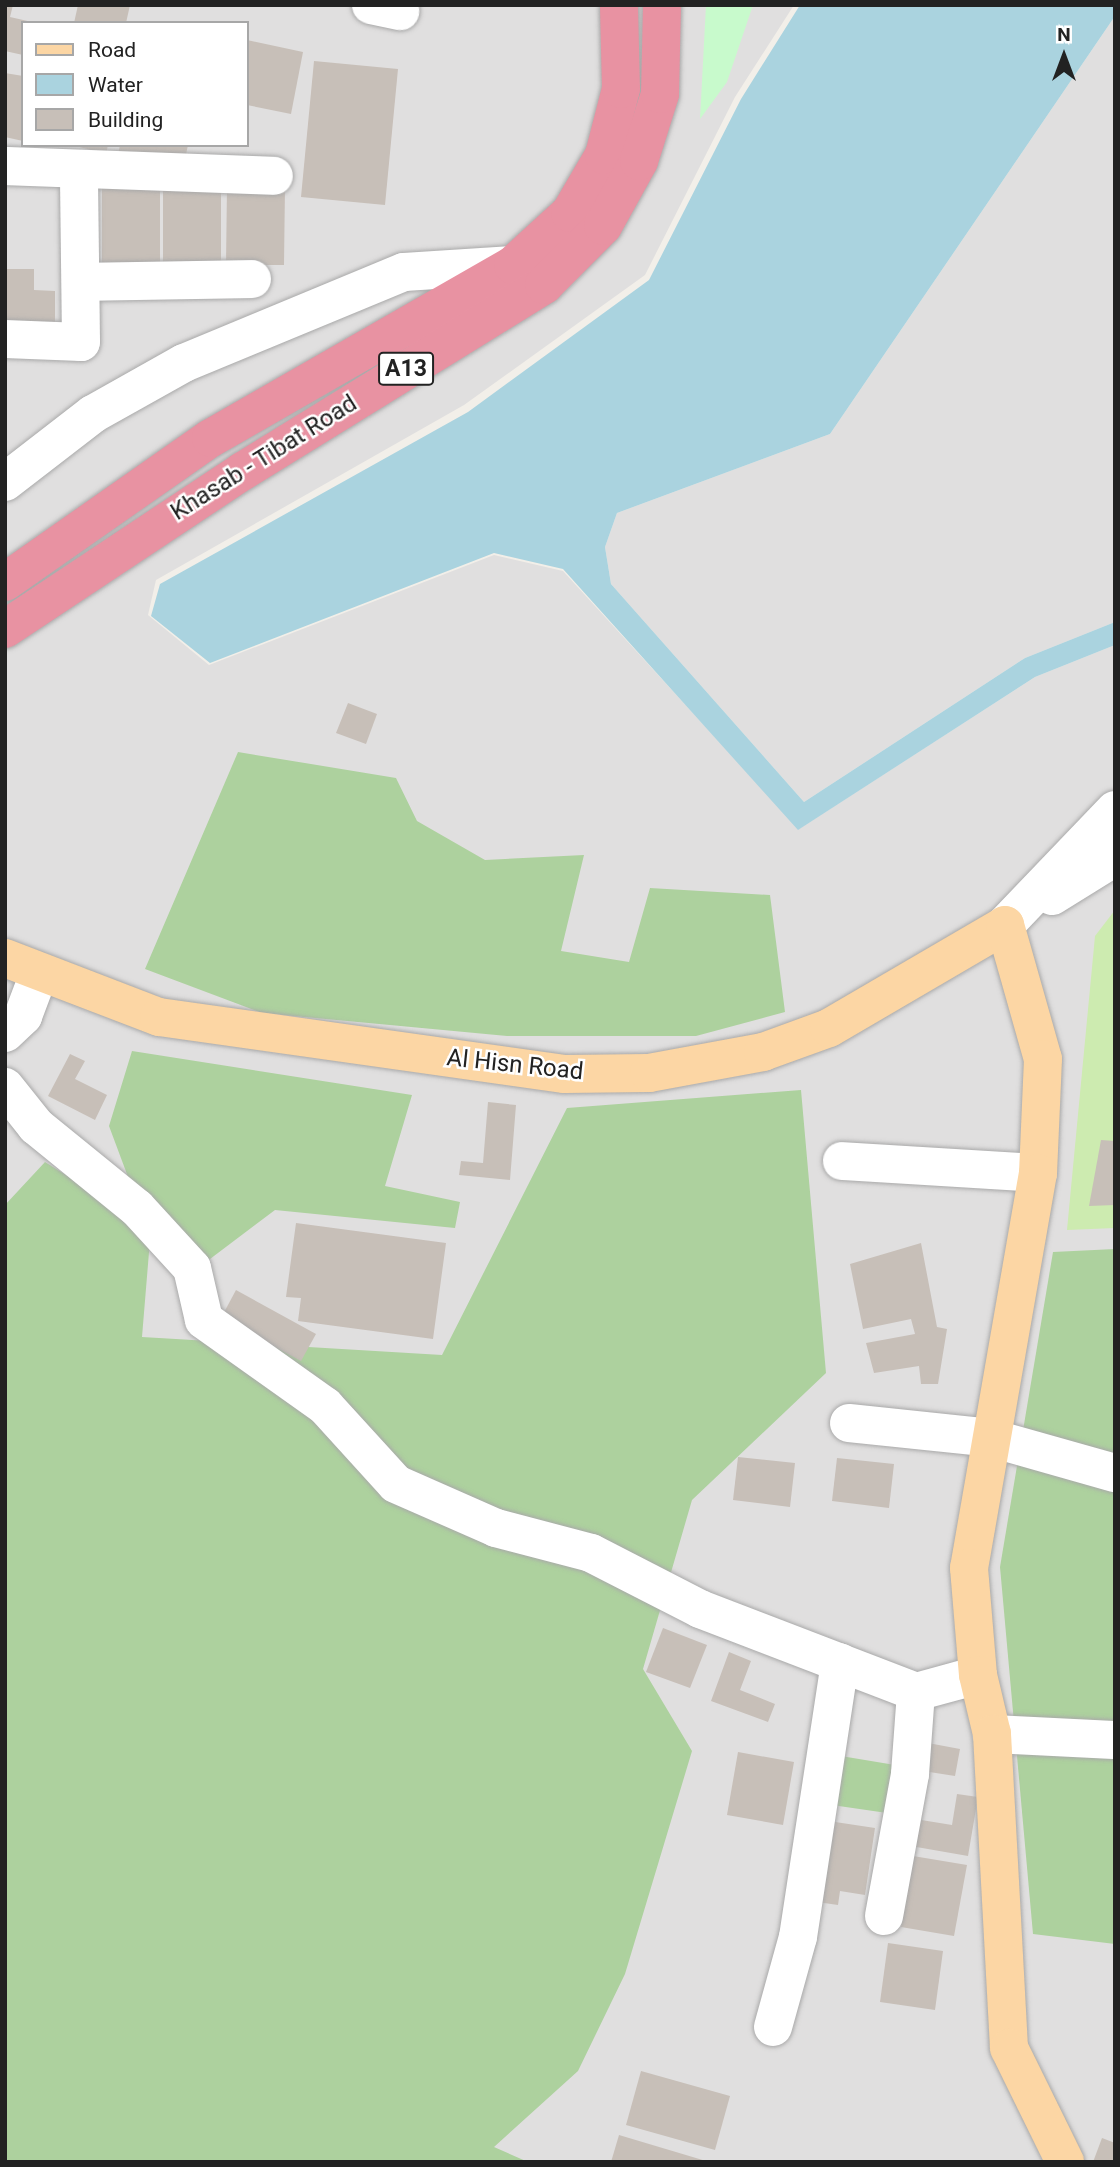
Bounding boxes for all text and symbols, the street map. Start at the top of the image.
legend [21,21,248,147]
north arrow [1029,21,1099,91]
text: N [1057,23,1071,46]
text: Road [88,38,136,62]
text: Water [88,73,143,97]
text: Building [88,108,163,132]
road number: A13 [378,350,434,388]
street label: Khasab - Tibat Road [165,389,363,527]
street label: Al Hisn Road [445,1044,585,1086]

